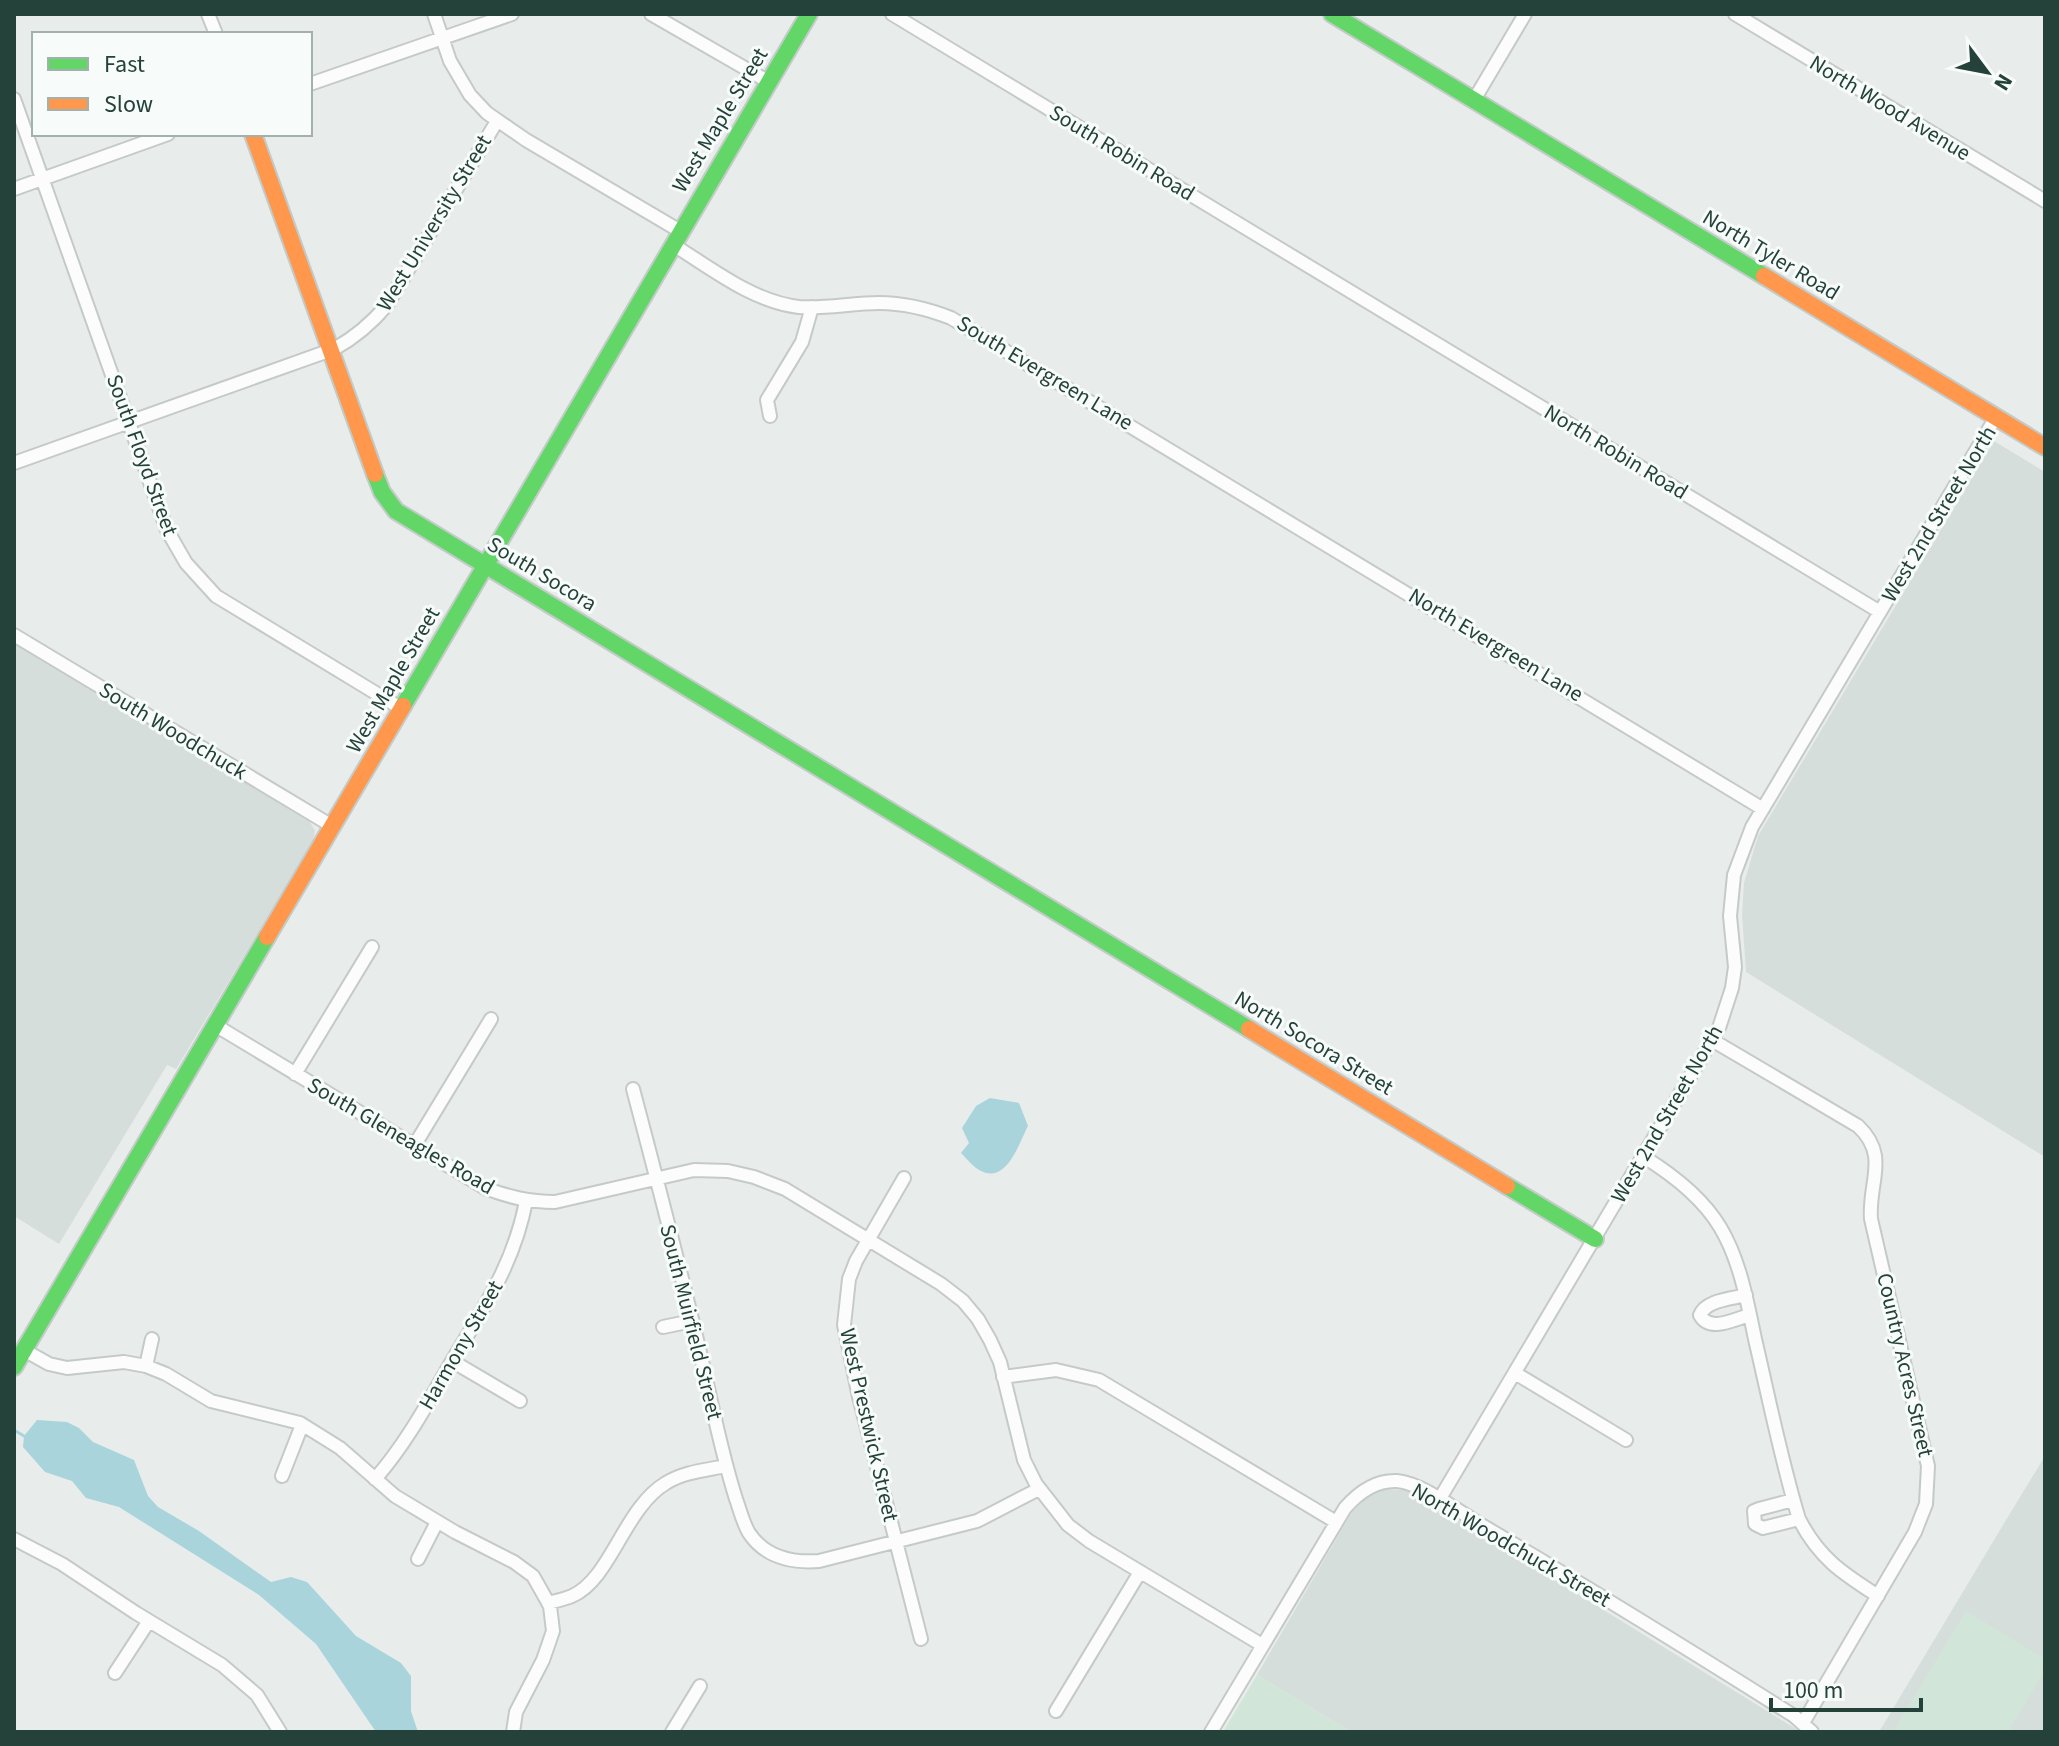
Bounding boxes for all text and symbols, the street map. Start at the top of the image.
legend [32,32,312,136]
north arrow [1947,32,2027,112]
street label: West Maple Street [664,41,776,199]
text: Fast [104,47,145,82]
street label: North Wood Avenue [1803,47,1977,169]
text: N [1986,67,2021,97]
text: Slow [104,87,153,122]
street label: South Robin Road [1043,97,1201,209]
street label: West University Street [369,128,500,317]
street label: North Tyler Road [1696,201,1846,309]
street label: South Evergreen Lane [951,308,1139,438]
street label: South Floyd Street [98,370,186,541]
street label: North Robin Road [1538,396,1694,508]
street label: West 2nd Street North [1873,420,2005,608]
street label: South Socora [481,529,603,619]
street label: North Evergreen Lane [1402,580,1590,710]
street label: West Maple Street [338,600,448,759]
street label: South Woodchuck [93,674,253,788]
street label: North Socora Street [1228,983,1400,1103]
street label: West 2nd Street North [1603,1019,1731,1209]
street label: South Gleneagles Road [301,1069,501,1203]
street label: South Muirfield Street [651,1221,731,1424]
street label: Country Acres Street [1868,1270,1942,1461]
street label: Harmony Street [411,1274,511,1416]
street label: West Prestwick Street [831,1325,907,1525]
street label: North Woodchuck Street [1405,1475,1617,1615]
scale bar [1771,1662,1921,1712]
text: 100 m [1783,1673,1843,1708]

